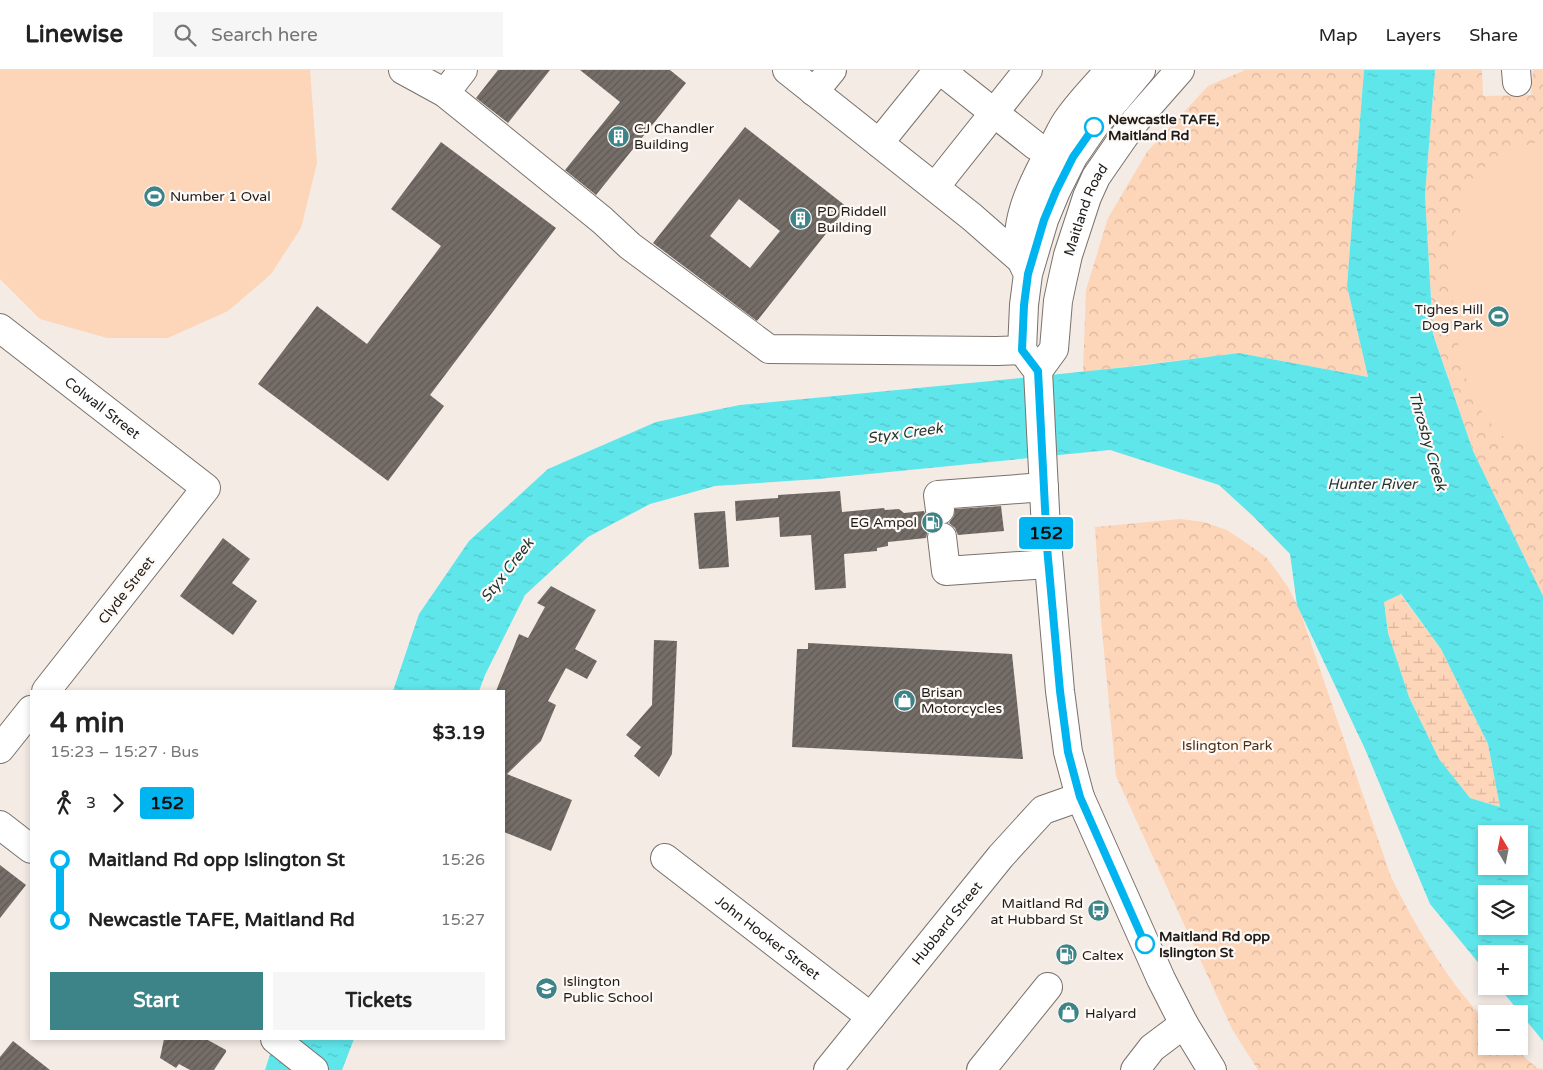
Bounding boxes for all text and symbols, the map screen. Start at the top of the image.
search box [153,12,503,57]
text: Linewise [25,20,123,49]
icon: search [171,21,199,49]
text: Search here [211,24,318,46]
text: Map [1319,24,1358,46]
text: Layers [1386,24,1441,46]
text: Share [1469,24,1518,46]
place label: Newcastle TAFE, Maitland Rd [1108,111,1219,144]
marker: Newcastle TAFE, Maitland Rd [1084,117,1104,137]
place label: CJ Chandler Building [634,120,715,153]
building icon: CJ Chandler Building [606,124,630,148]
street label: Maitland Road [1060,161,1112,258]
sports icon: Number 1 Oval [142,184,166,208]
place label: Number 1 Oval [170,188,271,205]
place label: PD Riddell Building [817,203,887,236]
building icon: PD Riddell Building [789,207,813,231]
place label: Tighes Hill Dog Park [1415,301,1483,334]
sports icon: Tighes Hill Dog Park [1487,305,1511,329]
street label: Colwall Street [61,373,144,443]
water label: Throsby Creek [1405,389,1451,494]
water label: Styx Creek [866,419,946,447]
water label: Hunter River [1327,475,1419,493]
fuel station icon: EG Ampol [921,510,945,534]
place label: EG Ampol [850,514,917,531]
line badge: 152 [1017,517,1075,549]
text: 152 [1029,522,1063,544]
water label: Styx Creek [477,533,539,605]
street label: Clyde Street [95,553,158,627]
place label: Brisan Motorcycles [921,684,1002,717]
shop icon: Brisan Motorcycles [893,688,917,712]
text: 4 min [50,706,125,740]
text: $3.19 [433,722,485,744]
park label: Islington Park [1182,737,1273,754]
text: 15:23 – 15:27 · Bus [50,742,199,762]
icon: walk [50,789,78,817]
icon: forward [104,789,132,817]
text: 152 [150,792,184,814]
text: 3 [86,793,96,813]
north arrow [1478,825,1528,875]
map controls [1478,825,1528,1055]
text: Maitland Rd opp Islington St [88,849,345,871]
text: 15:26 [441,850,485,870]
street label: Hubbard Street [908,878,986,968]
button: layers [1478,885,1528,935]
street label: John Hooker Street [712,892,824,984]
place label: Maitland Rd at Hubbard St [991,895,1084,928]
bus stop icon: Maitland Rd at Hubbard St [1087,899,1111,923]
text: Newcastle TAFE, Maitland Rd [88,909,355,931]
text: 15:27 [441,910,485,930]
place label: Maitland Rd opp Islington St [1159,928,1270,961]
marker: Maitland Rd opp Islington St [1135,934,1155,954]
fuel station icon: Caltex [1054,943,1078,967]
button: + [1478,945,1528,995]
place label: Caltex [1082,947,1124,964]
button: Start [50,972,263,1030]
button: Tickets [273,972,485,1030]
place label: Islington Public School [563,973,653,1006]
school or university icon: Islington Public School [535,977,559,1001]
shop icon: Halyard [1057,1001,1081,1025]
place label: Halyard [1085,1005,1136,1022]
button: − [1478,1005,1528,1055]

